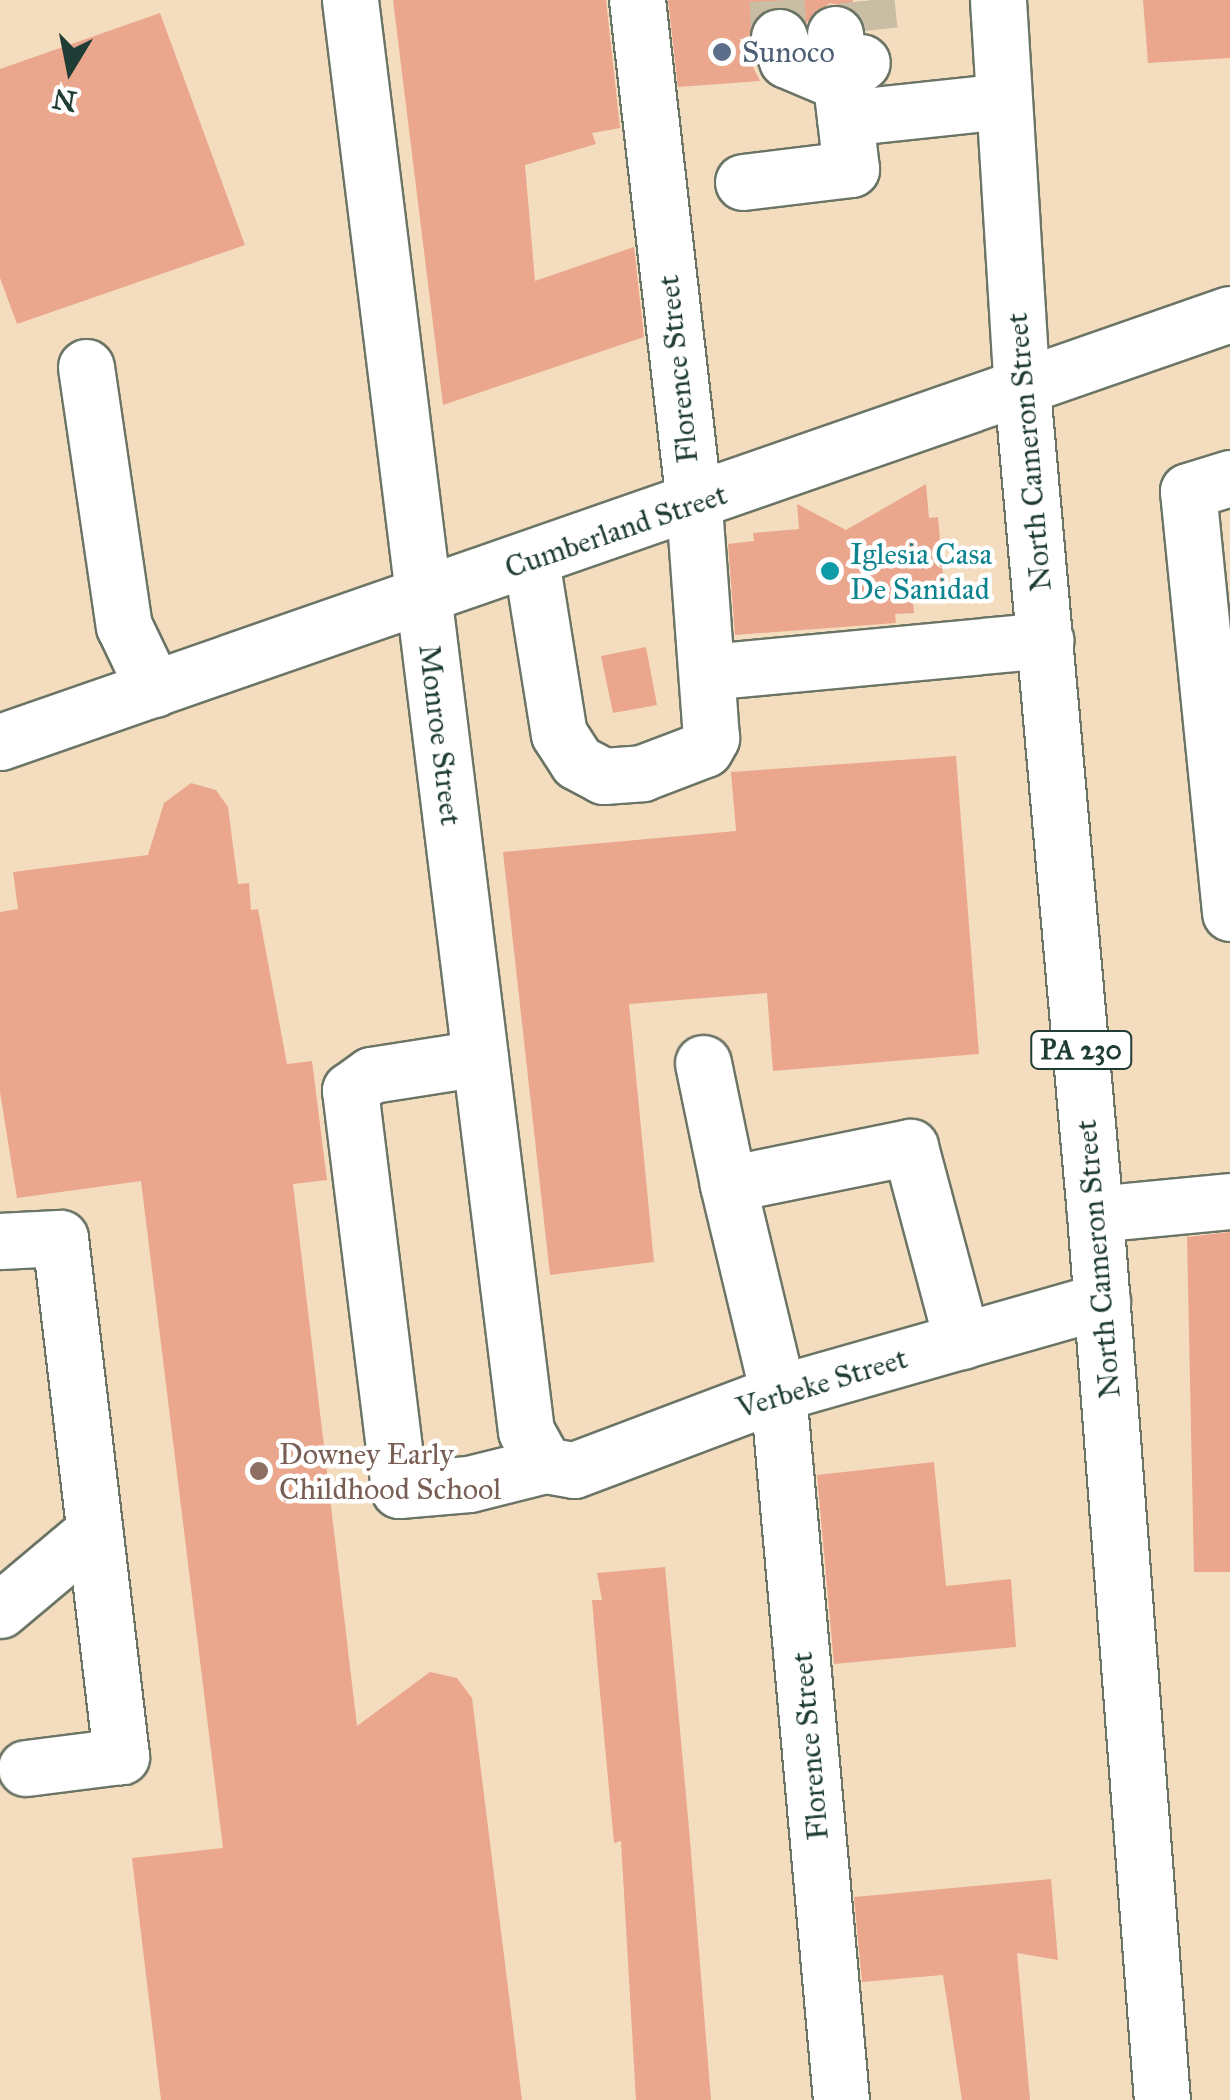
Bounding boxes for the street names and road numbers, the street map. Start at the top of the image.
street label: Florence Street [650,273,706,465]
street label: North Cameron Street [999,311,1059,593]
street label: Cumberland Street [500,476,732,586]
street label: Monroe Street [411,642,469,828]
road number: PA 230 [1028,1027,1134,1073]
street label: North Cameron Street [1068,1118,1128,1400]
street label: Verbeke Street [732,1340,912,1426]
street label: Florence Street [784,1650,836,1842]

